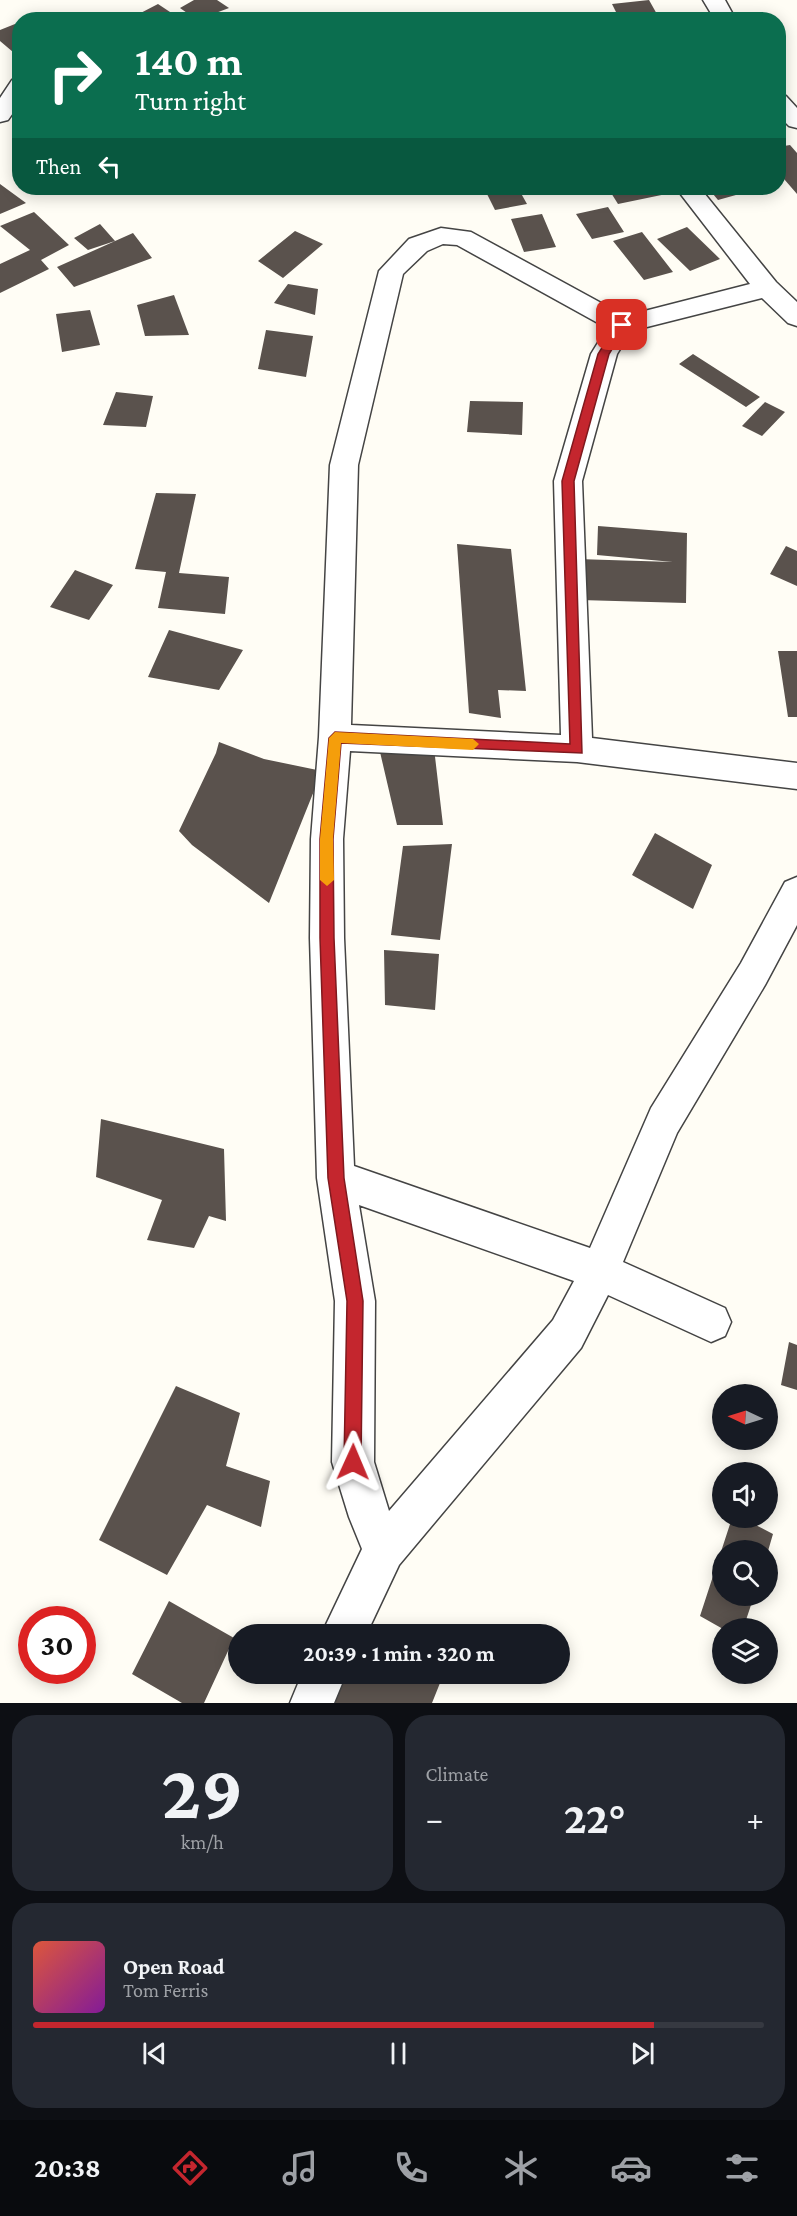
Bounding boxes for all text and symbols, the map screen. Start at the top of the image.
icon: right [36,36,114,114]
text: 140 m [135,37,243,84]
text: Turn right [135,86,246,116]
icon: left [93,150,126,183]
text: Then [36,154,81,179]
pin [596,299,647,350]
icon: arrive [605,308,638,341]
north arrow [712,1384,778,1450]
map controls [712,1384,778,1684]
position arrow [321,1430,385,1494]
button: sound [712,1462,778,1528]
button: search [712,1540,778,1606]
speed limit sign: 30 [18,1606,96,1684]
button: layers [712,1618,778,1684]
text: 20:39 · 1 min · 320 m [303,1641,495,1666]
text: 29 [161,1748,243,1835]
text: Climate [426,1763,488,1785]
text: 22° [564,1793,626,1843]
text: − [426,1800,443,1837]
text: + [747,1800,764,1837]
text: km/h [181,1831,224,1853]
text: Open Road [123,1954,225,1979]
text: Tom Ferris [123,1979,208,2001]
icon: previous [138,2037,171,2070]
icon: pause [382,2037,415,2070]
icon: next [626,2037,659,2070]
icon: directions [169,2147,211,2189]
icon: music [279,2147,321,2189]
icon: phone [390,2147,432,2189]
icon: climate [500,2147,542,2189]
icon: car [610,2147,652,2189]
icon: filters [721,2147,763,2189]
text: 20:38 [34,2153,101,2183]

